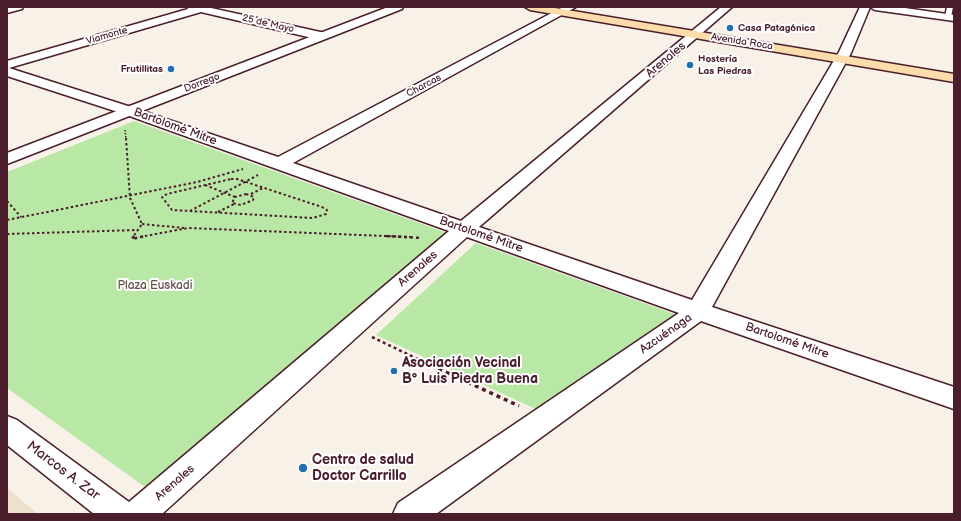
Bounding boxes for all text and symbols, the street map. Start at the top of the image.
street label: 25 de Mayo [241,12,295,36]
place label: Casa Patagónica [738,22,815,34]
marker: Casa Patagónica [725,23,735,33]
street label: Viamonte [85,24,129,48]
street label: Avenida Roca [710,31,774,53]
street label: Arenales [643,39,689,81]
place label: Hostería Las Piedras [698,53,752,76]
marker: Hostería Las Piedras [685,60,695,70]
place label: Frutillitas [121,63,163,75]
marker: Frutillitas [166,64,176,74]
street label: Dorrego [182,71,222,95]
street label: Charcas [405,72,443,100]
street label: Bartolomé Mitre [131,105,219,149]
street label: Bartolomé Mitre [437,214,525,256]
street label: Arenales [395,248,441,290]
park label: Plaza Euskadi [118,279,192,293]
street label: Azcuénaga [637,311,695,357]
street label: Bartolomé Mitre [743,320,831,362]
place label: Asociación Vecinal Bº Luis Piedra Buena [402,355,538,388]
marker: Asociación Vecinal Bº Luis Piedra Buena [389,366,399,376]
street label: Marcos A. Zar [23,438,103,504]
place label: Centro de salud Doctor Carrillo [312,452,414,484]
street label: Arenales [152,462,198,504]
marker: Centro de salud Doctor Carrillo [297,462,309,474]

